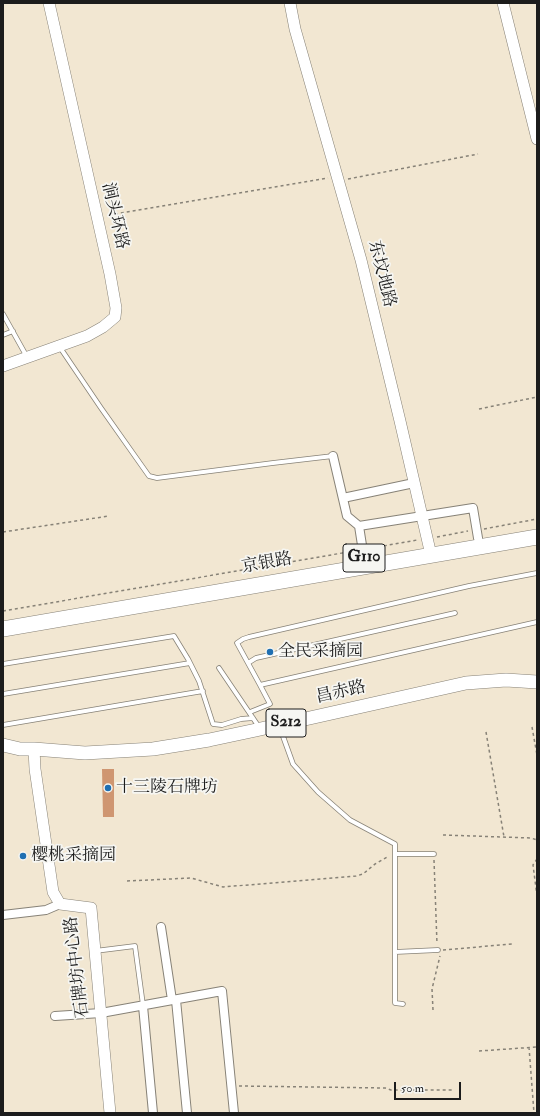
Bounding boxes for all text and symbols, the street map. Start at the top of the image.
street label: 涧头环路 [96,181,132,251]
street label: 东坟地路 [363,239,399,309]
road number: G110 [343,544,385,572]
street label: 京银路 [240,550,294,578]
place label: 全民采摘园 [278,642,363,662]
marker: 全民采摘园 [265,647,275,657]
street label: 昌赤路 [314,677,368,709]
road number: S212 [266,709,306,737]
place label: 十三陵石牌坊 [116,778,218,798]
marker: 十三陵石牌坊 [103,783,113,793]
place label: 樱桃采摘园 [31,846,116,866]
marker: 樱桃采摘园 [18,851,28,861]
street label: 石牌坊中心路 [62,915,94,1019]
scale bar [396,1074,463,1100]
text: 50 m [401,1081,424,1096]

